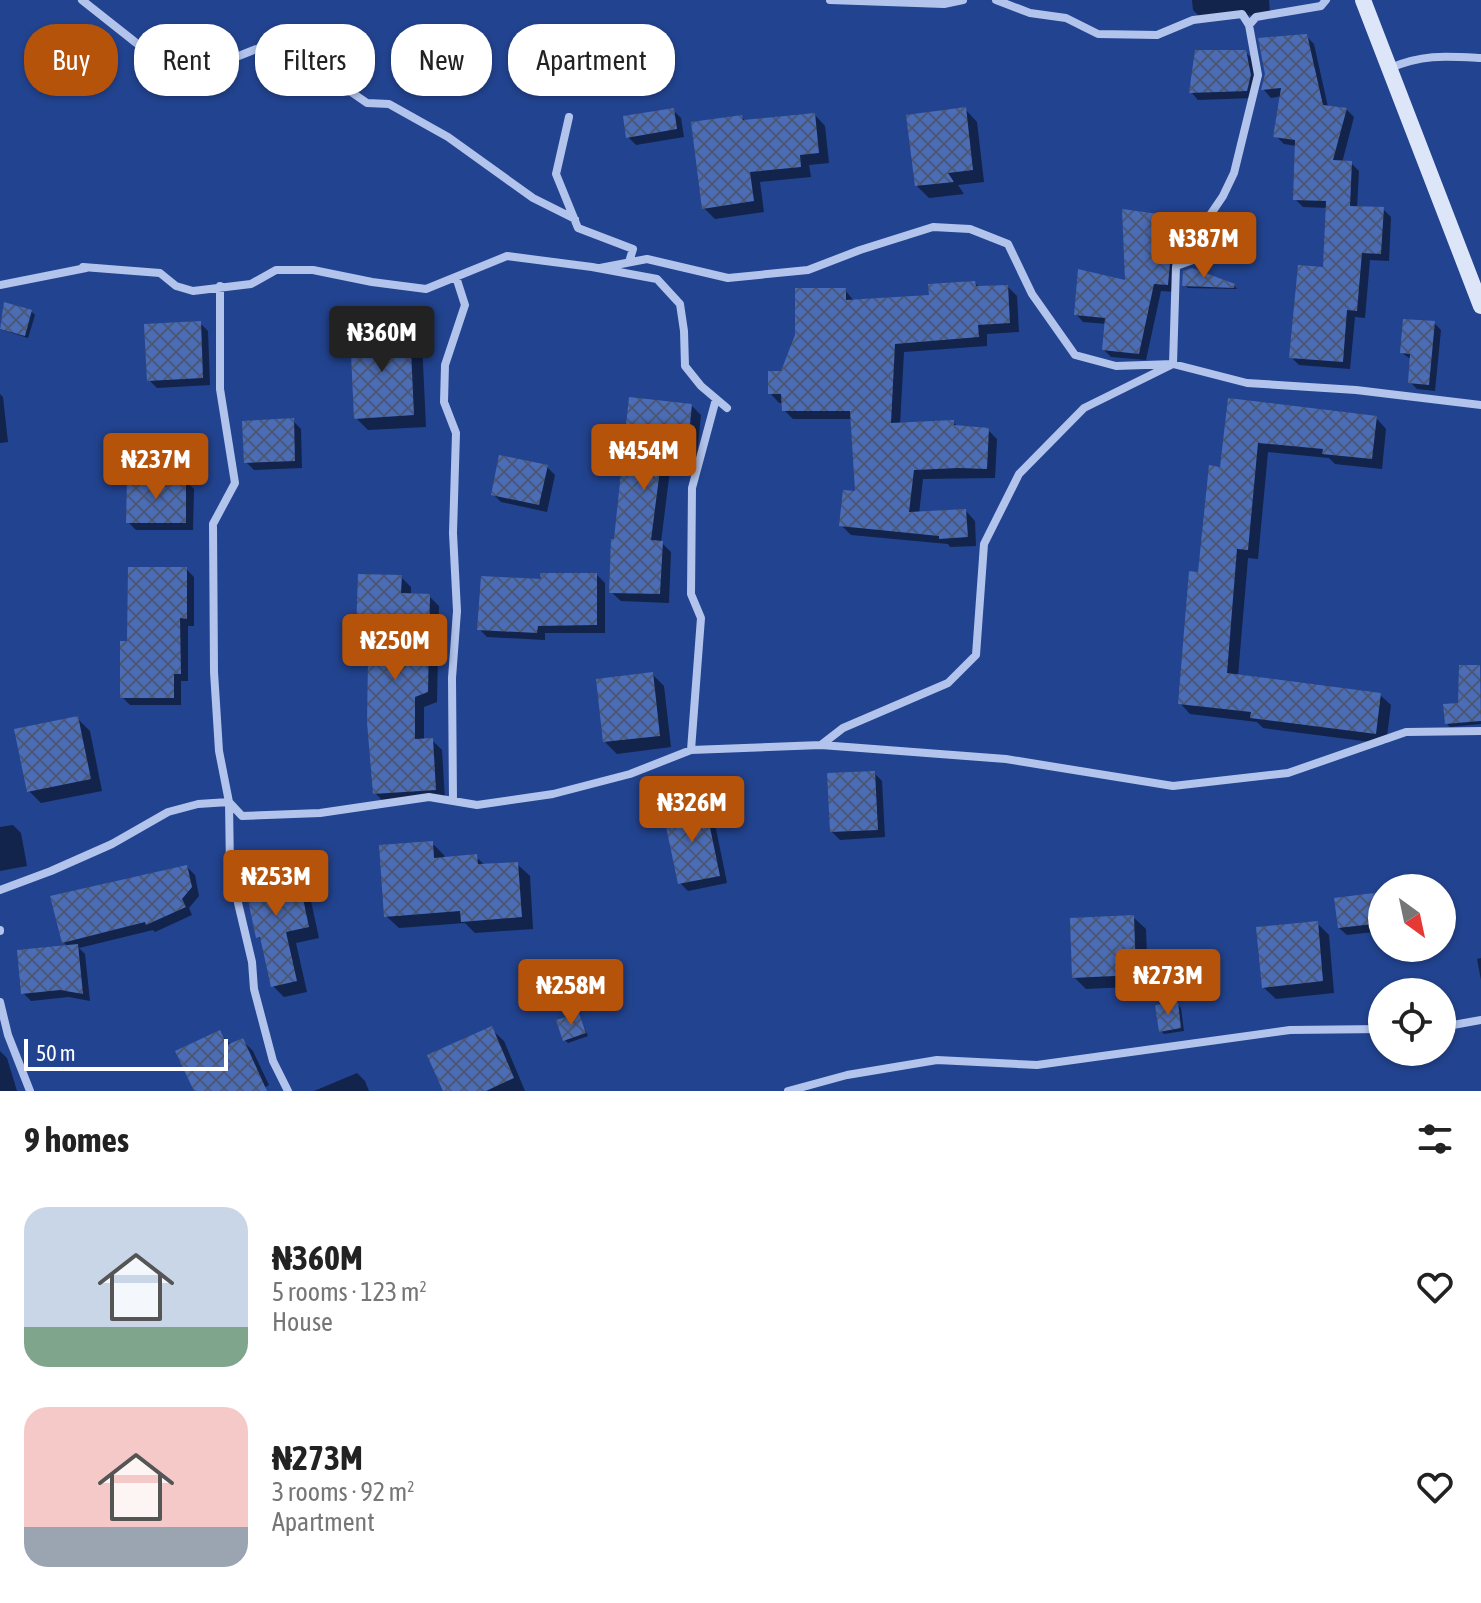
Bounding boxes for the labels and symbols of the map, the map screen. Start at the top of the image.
pin: ₦387M [1148,212,1260,280]
pin: ₦360M [326,306,438,374]
pin: ₦454M [588,424,700,492]
pin: ₦237M [100,433,212,501]
pin: ₦250M [339,614,451,682]
pin: ₦326M [636,776,748,844]
pin: ₦253M [220,850,332,918]
north arrow [1368,874,1456,962]
pin: ₦273M [1112,949,1224,1017]
pin: ₦258M [515,959,627,1027]
scale bar [24,1035,228,1071]

